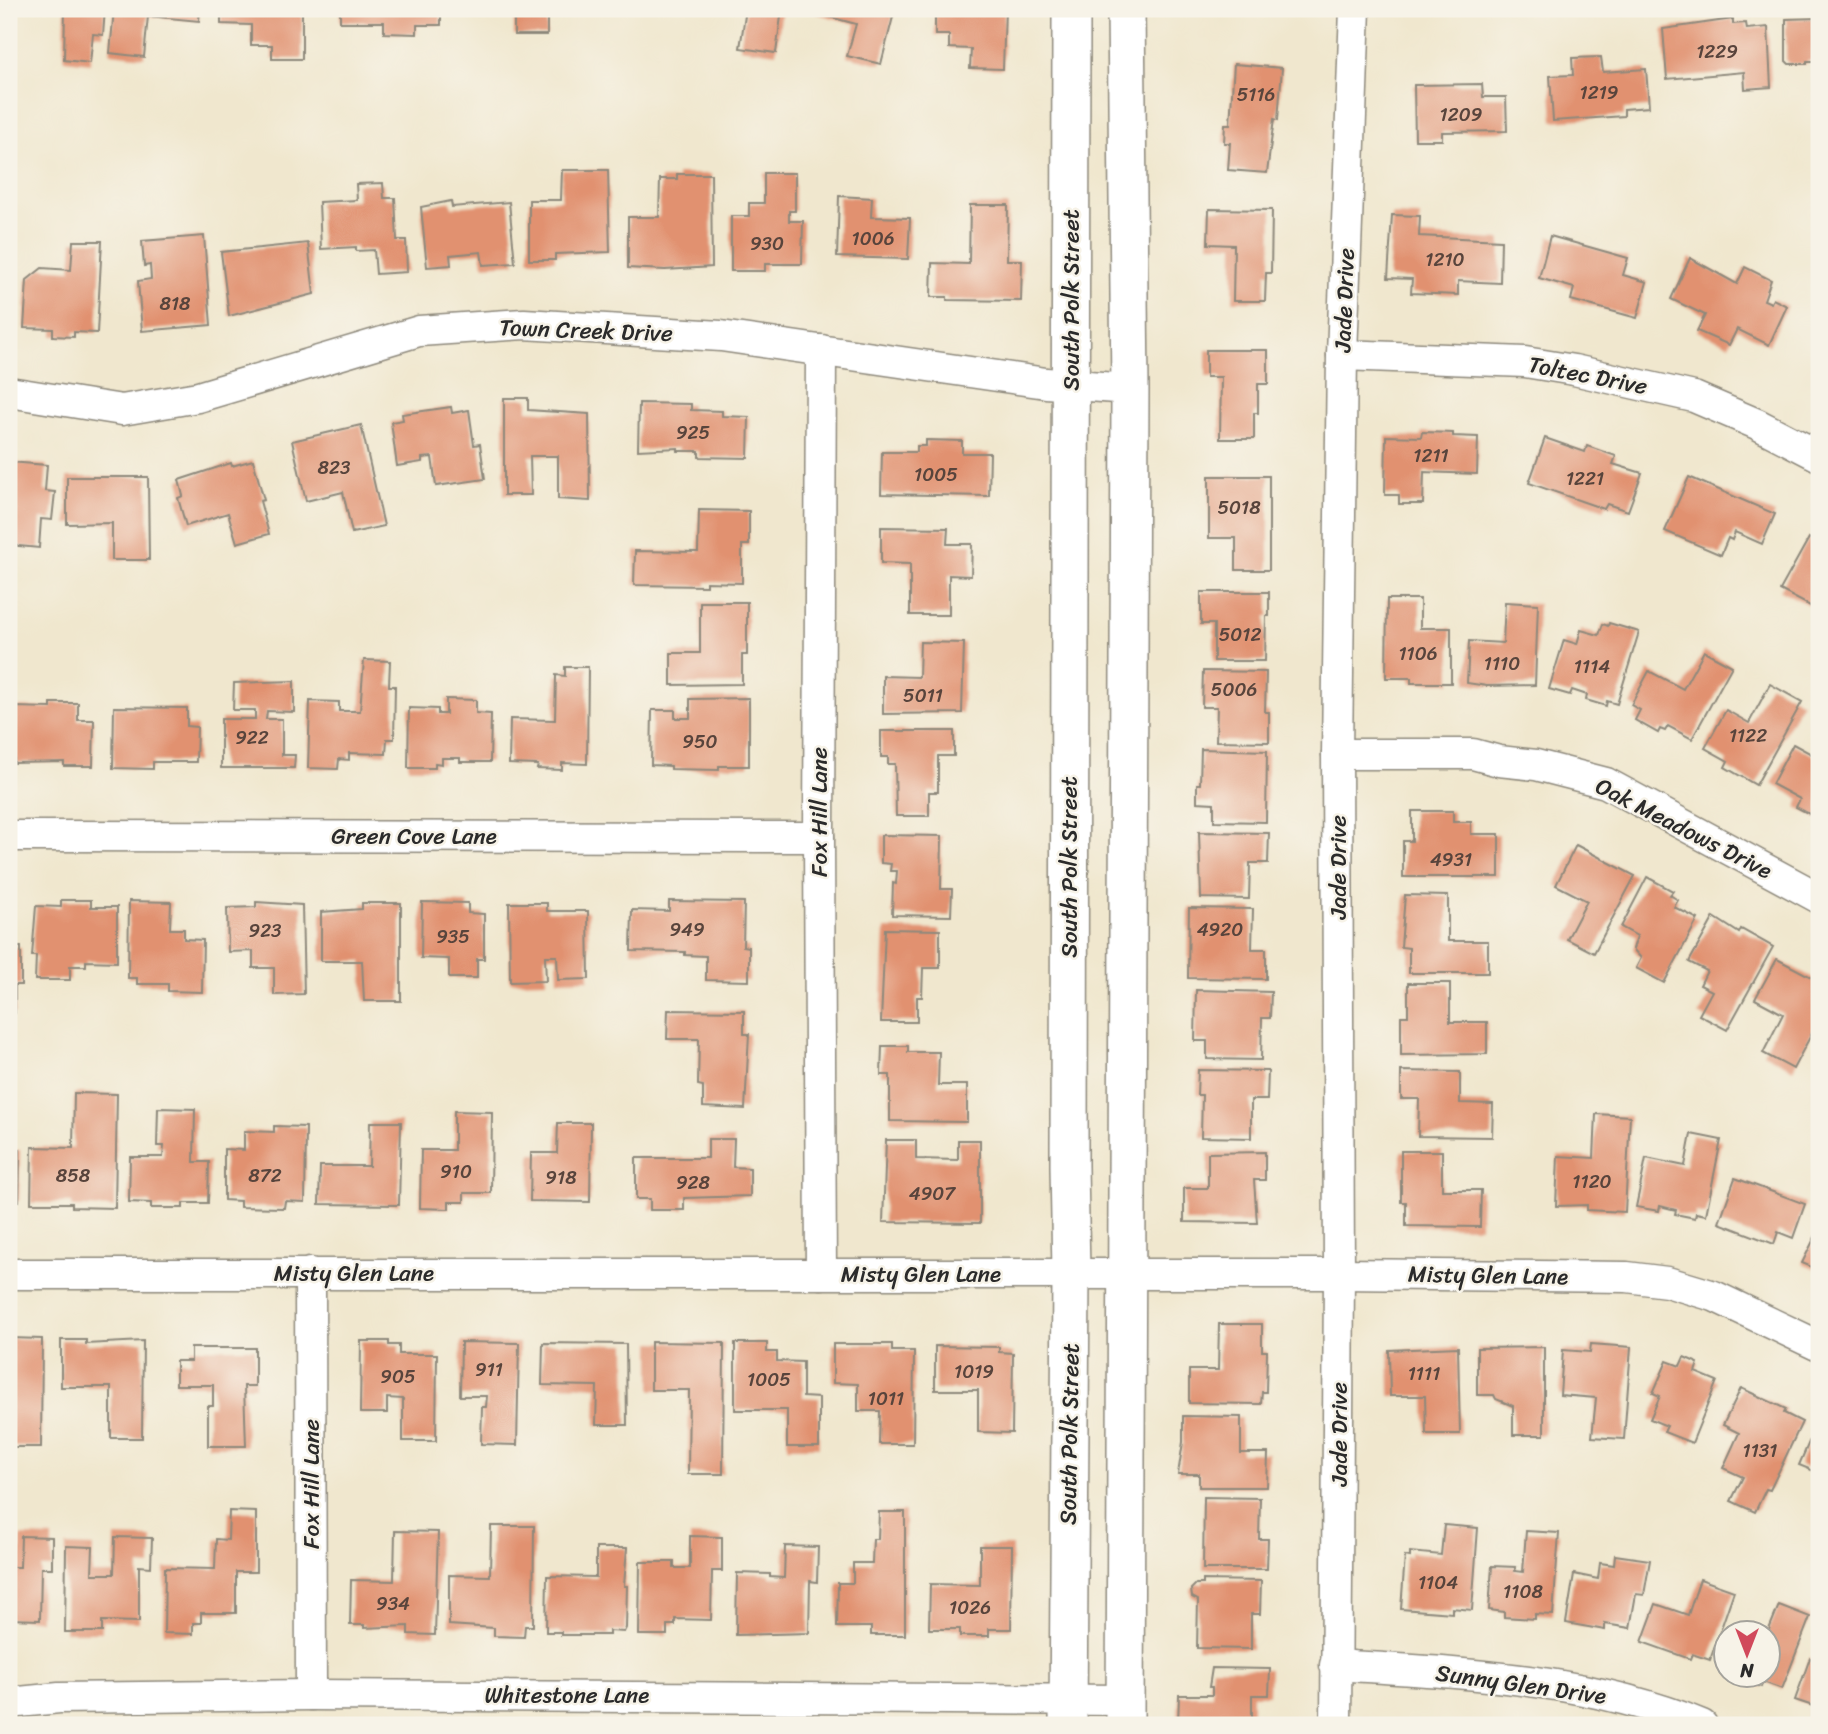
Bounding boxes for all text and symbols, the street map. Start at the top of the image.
house number: 1229 [1696,35,1738,68]
house number: 1219 [1580,76,1618,109]
house number: 5116 [1237,78,1275,111]
house number: 1209 [1440,98,1482,131]
street label: South Polk Street [1051,209,1092,391]
house number: 1006 [852,222,894,255]
house number: 930 [750,227,784,260]
house number: 1210 [1425,243,1465,276]
street label: Jade Drive [1322,247,1367,354]
house number: 818 [159,287,191,320]
street label: Town Creek Drive [499,307,674,354]
street label: Toltec Drive [1525,344,1651,407]
house number: 925 [676,416,711,449]
house number: 1211 [1413,439,1449,472]
house number: 823 [318,451,351,484]
house number: 1005 [914,458,958,491]
house number: 1221 [1566,462,1604,495]
house number: 5018 [1217,491,1261,524]
house number: 5012 [1219,618,1261,651]
house number: 1106 [1398,637,1438,670]
house number: 1110 [1484,647,1520,680]
house number: 1114 [1574,650,1610,683]
house number: 5006 [1211,673,1257,706]
house number: 5011 [903,679,943,712]
house number: 1122 [1729,719,1767,752]
house number: 922 [235,721,269,754]
house number: 950 [682,725,718,758]
street label: Fox Hill Lane [799,747,840,877]
street label: Oak Meadows Drive [1588,766,1780,891]
street label: South Polk Street [1049,776,1090,958]
street label: Jade Drive [1318,815,1359,920]
street label: Green Cove Lane [331,816,497,857]
house number: 4931 [1430,843,1472,876]
house number: 949 [669,913,705,946]
house number: 4920 [1197,913,1243,946]
house number: 923 [248,914,282,947]
house number: 935 [436,920,470,953]
house number: 910 [440,1155,472,1188]
house number: 858 [56,1159,91,1192]
house number: 872 [248,1159,282,1192]
house number: 918 [545,1161,577,1194]
house number: 1120 [1572,1165,1612,1198]
house number: 928 [676,1166,711,1199]
house number: 4907 [909,1177,956,1210]
street label: Misty Glen Lane [274,1253,434,1294]
street label: Misty Glen Lane [841,1254,1001,1295]
street label: Misty Glen Lane [1407,1254,1569,1297]
street label: South Polk Street [1047,1343,1092,1525]
house number: 911 [475,1353,503,1386]
house number: 1019 [954,1355,994,1388]
house number: 1111 [1408,1357,1440,1390]
house number: 905 [380,1360,416,1393]
house number: 1005 [747,1363,791,1396]
house number: 1011 [868,1382,904,1415]
street label: Jade Drive [1319,1382,1360,1487]
street label: Fox Hill Lane [291,1419,332,1549]
house number: 1131 [1743,1434,1777,1467]
house number: 1104 [1418,1566,1458,1599]
house number: 1108 [1503,1575,1543,1608]
house number: 934 [376,1587,410,1620]
house number: 1026 [949,1591,991,1624]
north arrow [1713,1618,1783,1688]
street label: Sunny Glen Drive [1433,1652,1609,1717]
text: N [1740,1654,1755,1687]
street label: Whitestone Lane [485,1675,649,1716]

